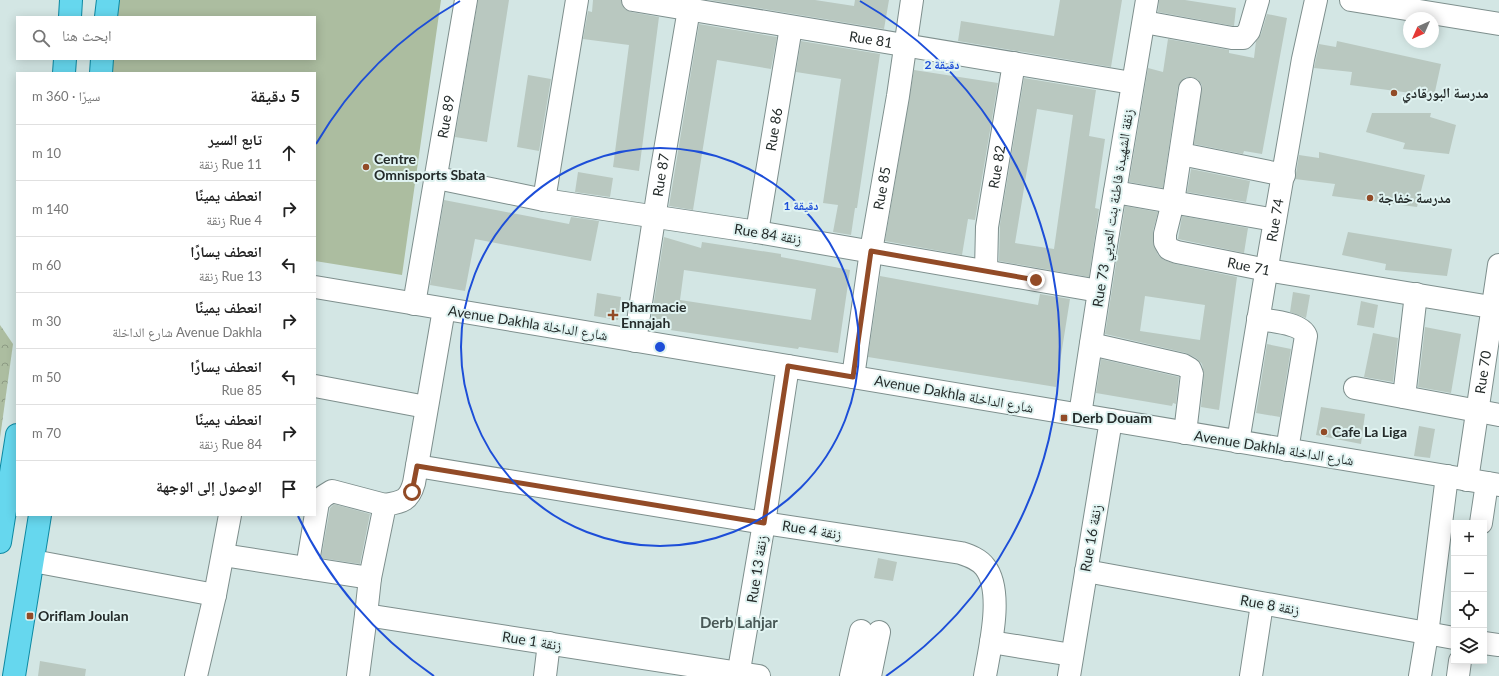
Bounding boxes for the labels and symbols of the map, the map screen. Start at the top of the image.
north arrow [1403,12,1439,48]
street label: Rue 81 [848,27,894,51]
text: 2 دقيقة [924,57,960,72]
place label: مدرسة البورقادي [1402,84,1489,104]
marker: مدرسة البورقادي [1389,88,1399,98]
street label: Rue 89 [433,94,458,140]
street label: Rue 86 [762,106,785,152]
street label: Rue 73 زنقة الشهيدة فاطنة بنت العربي [1088,108,1140,309]
street label: Rue 82 [984,144,1008,190]
place label: Centre Omnisports Sbata [374,150,485,183]
street label: Rue 87 [649,152,672,198]
marker: Centre Omnisports Sbata [361,162,371,172]
street label: Rue 85 [869,165,894,211]
place label: مدرسة خفاجة [1378,189,1451,206]
marker: مدرسة خفاجة [1365,193,1375,203]
street label: Rue 74 [1262,197,1287,243]
text: 1 دقيقة [783,198,819,213]
street label: Rue 84 زنقة [733,220,803,248]
street label: Rue 71 [1226,253,1272,278]
route end [1027,271,1045,289]
place label: Pharmacie Ennajah [621,298,687,331]
street label: Avenue Dakhla شارع الداخلة [447,301,609,345]
marker: Pharmacie Ennajah [608,310,618,320]
centre of rings [653,340,667,354]
street label: Rue 70 [1471,349,1494,395]
street label: Avenue Dakhla شارع الداخلة [873,371,1035,418]
place label: Derb Douam [1072,409,1152,426]
marker: Derb Douam [1059,413,1069,423]
place label: Cafe La Liga [1332,423,1407,440]
street label: Avenue Dakhla شارع الداخلة [1193,426,1355,470]
marker: Cafe La Liga [1319,427,1329,437]
route start [403,483,421,501]
street label: Rue 16 زنقة [1076,503,1106,573]
street label: Rue 4 زنقة [781,516,843,544]
street label: Rue 13 زنقة [743,534,771,604]
street label: Rue 8 زنقة [1239,591,1301,619]
place label: Oriflam Joulan [38,607,129,624]
marker: Oriflam Joulan [25,611,35,621]
district label: Derb Lahjar [700,613,778,631]
street label: Rue 1 زنقة [501,627,563,655]

